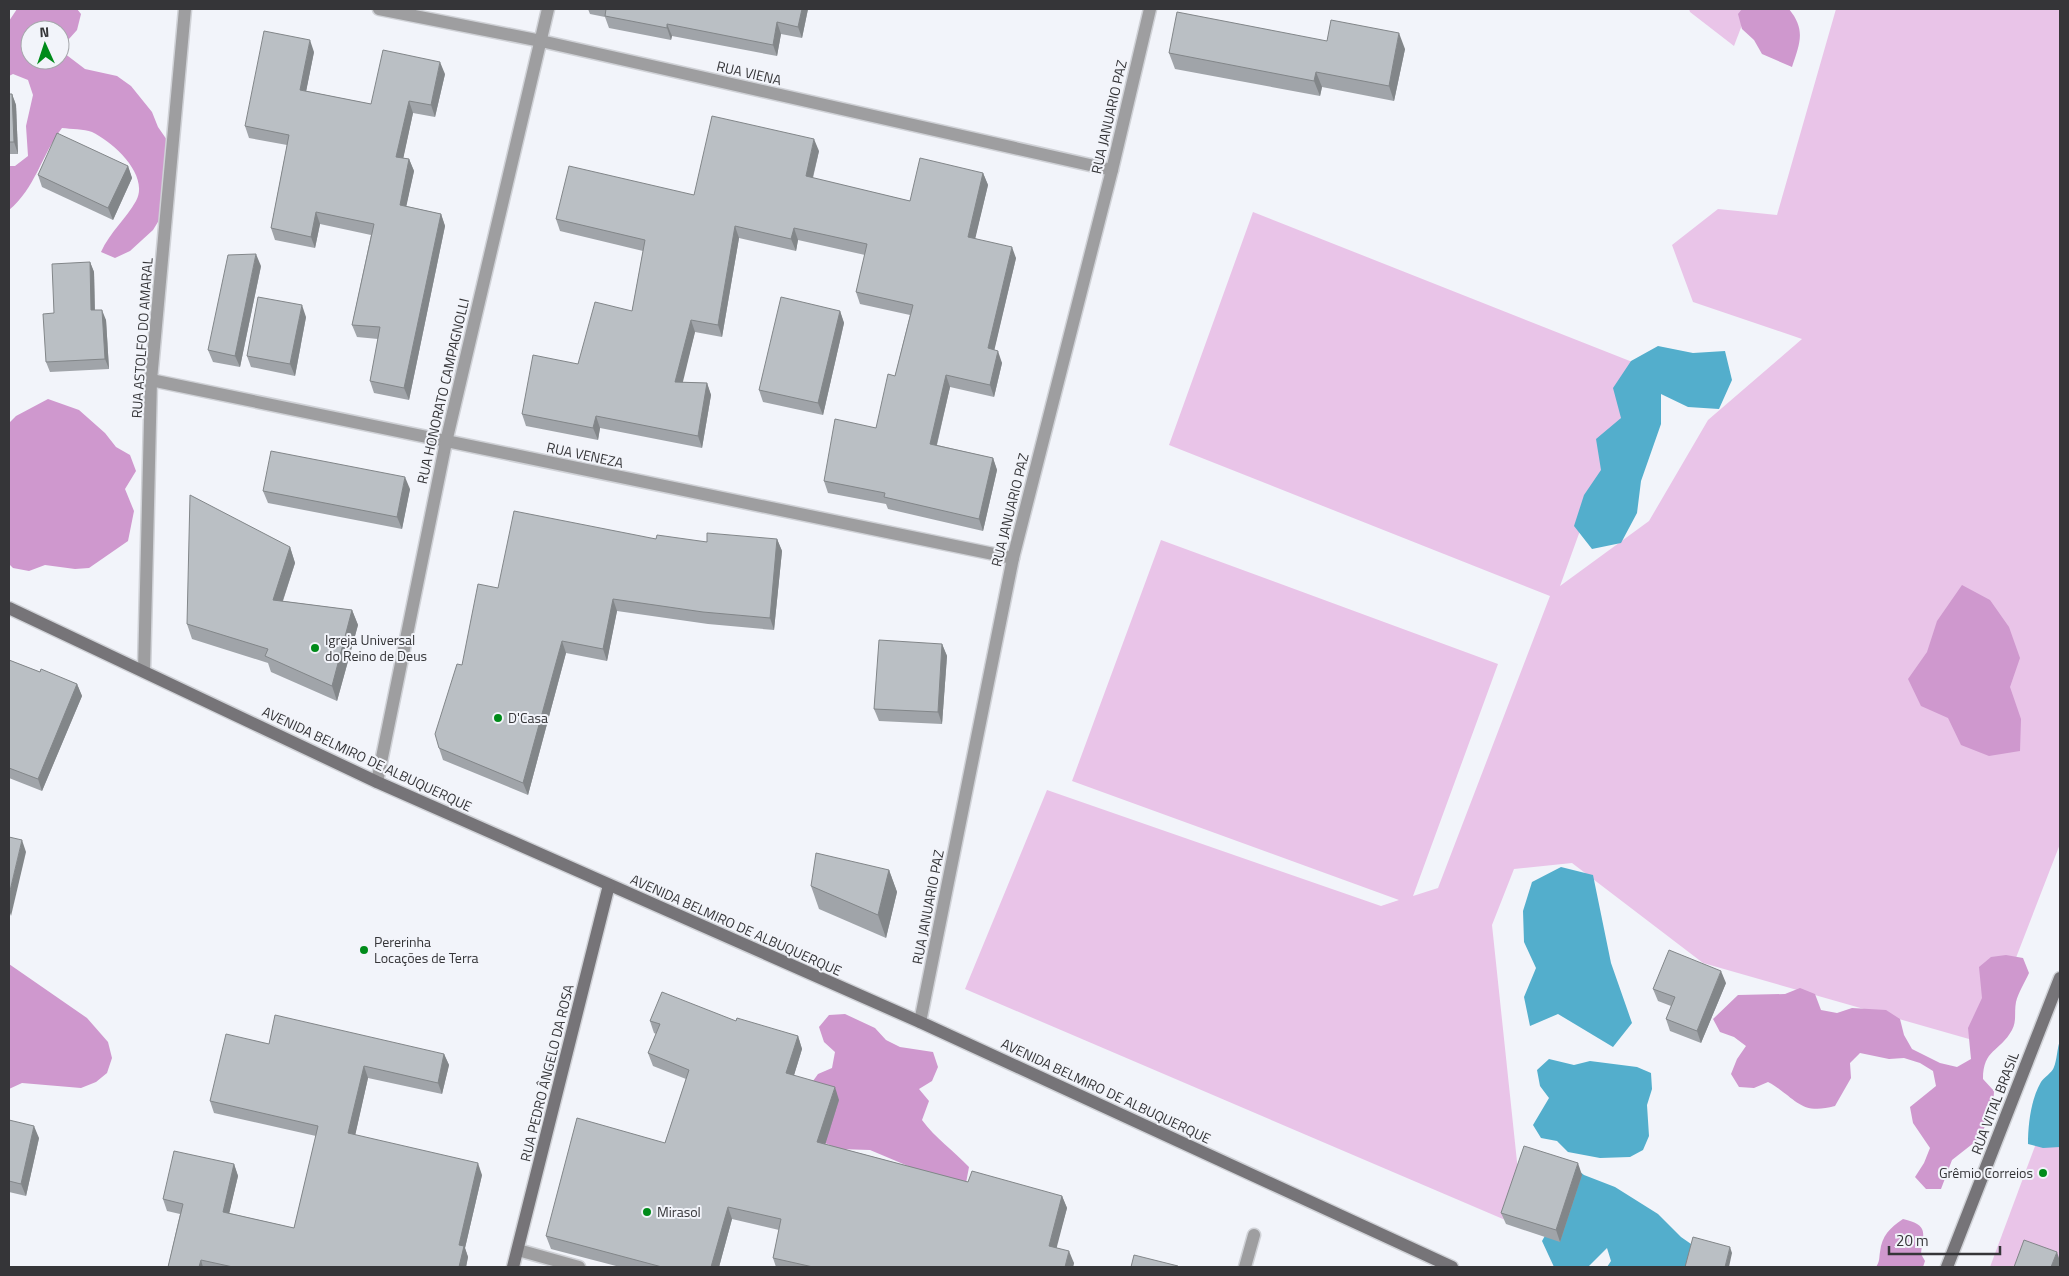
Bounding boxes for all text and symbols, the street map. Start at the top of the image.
north arrow [20,20,70,70]
text: N [39,21,50,42]
street label: RUA VIENA [715,55,784,90]
street label: RUA JANUARIO PAZ [1085,58,1132,176]
street label: RUA ASTOLFO DO AMARAL [125,257,158,419]
street label: RUA HONORATO CAMPAGNOLLI [411,296,474,486]
street label: RUA VENEZA [545,436,626,473]
street label: RUA JANUARIO PAZ [985,451,1034,569]
place label: Igreja Universal do Reino de Deus [325,629,427,666]
marker: Igreja Universal do Reino de Deus [309,642,321,654]
street label: AVENIDA BELMIRO DE ALBUQUERQUE [259,701,476,817]
place label: D'Casa [508,707,548,728]
marker: D'Casa [492,712,504,724]
street label: RUA JANUARIO PAZ [906,848,949,966]
street label: AVENIDA BELMIRO DE ALBUQUERQUE [627,868,845,981]
place label: Pererinha Locações de Terra [374,931,479,968]
marker: Pererinha Locações de Terra [358,944,370,956]
street label: RUA PEDRO ÂNGELO DA ROSA [514,981,579,1164]
street label: AVENIDA BELMIRO DE ALBUQUERQUE [998,1033,1215,1149]
street label: RUA VITAL BRASIL [1965,1048,2024,1157]
place label: Grêmio Correios [1939,1162,2033,1183]
marker: Grêmio Correios [2037,1167,2049,1179]
place label: Mirasol [657,1201,701,1222]
marker: Mirasol [641,1206,653,1218]
scale bar [1889,1224,2000,1256]
text: 20 m [1896,1229,1929,1252]

